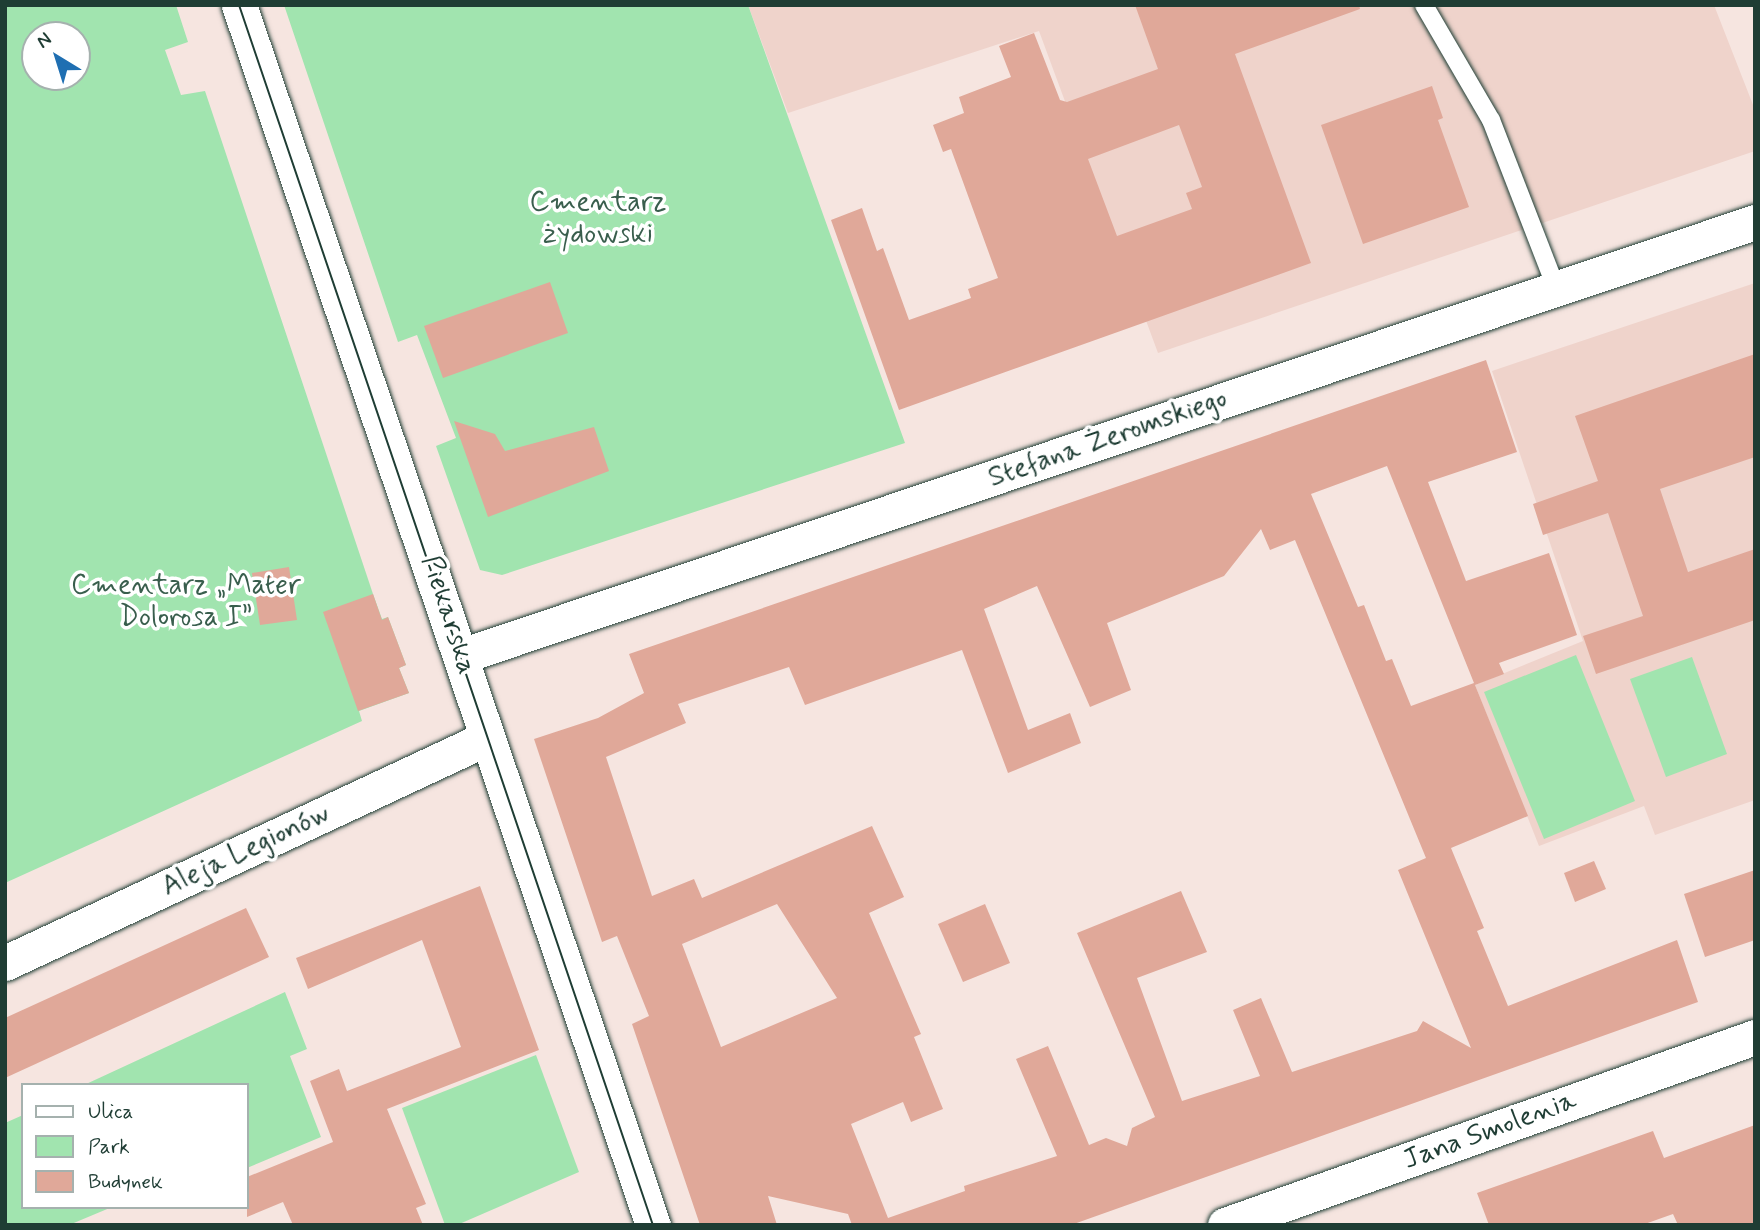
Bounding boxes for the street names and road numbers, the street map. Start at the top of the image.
street label: Stefana Żeromskiego [984,382,1232,496]
street label: Piekarska [413,551,483,679]
street label: Aleja Legionów [153,796,339,906]
street label: Jana Smolenia [1401,1085,1579,1177]

